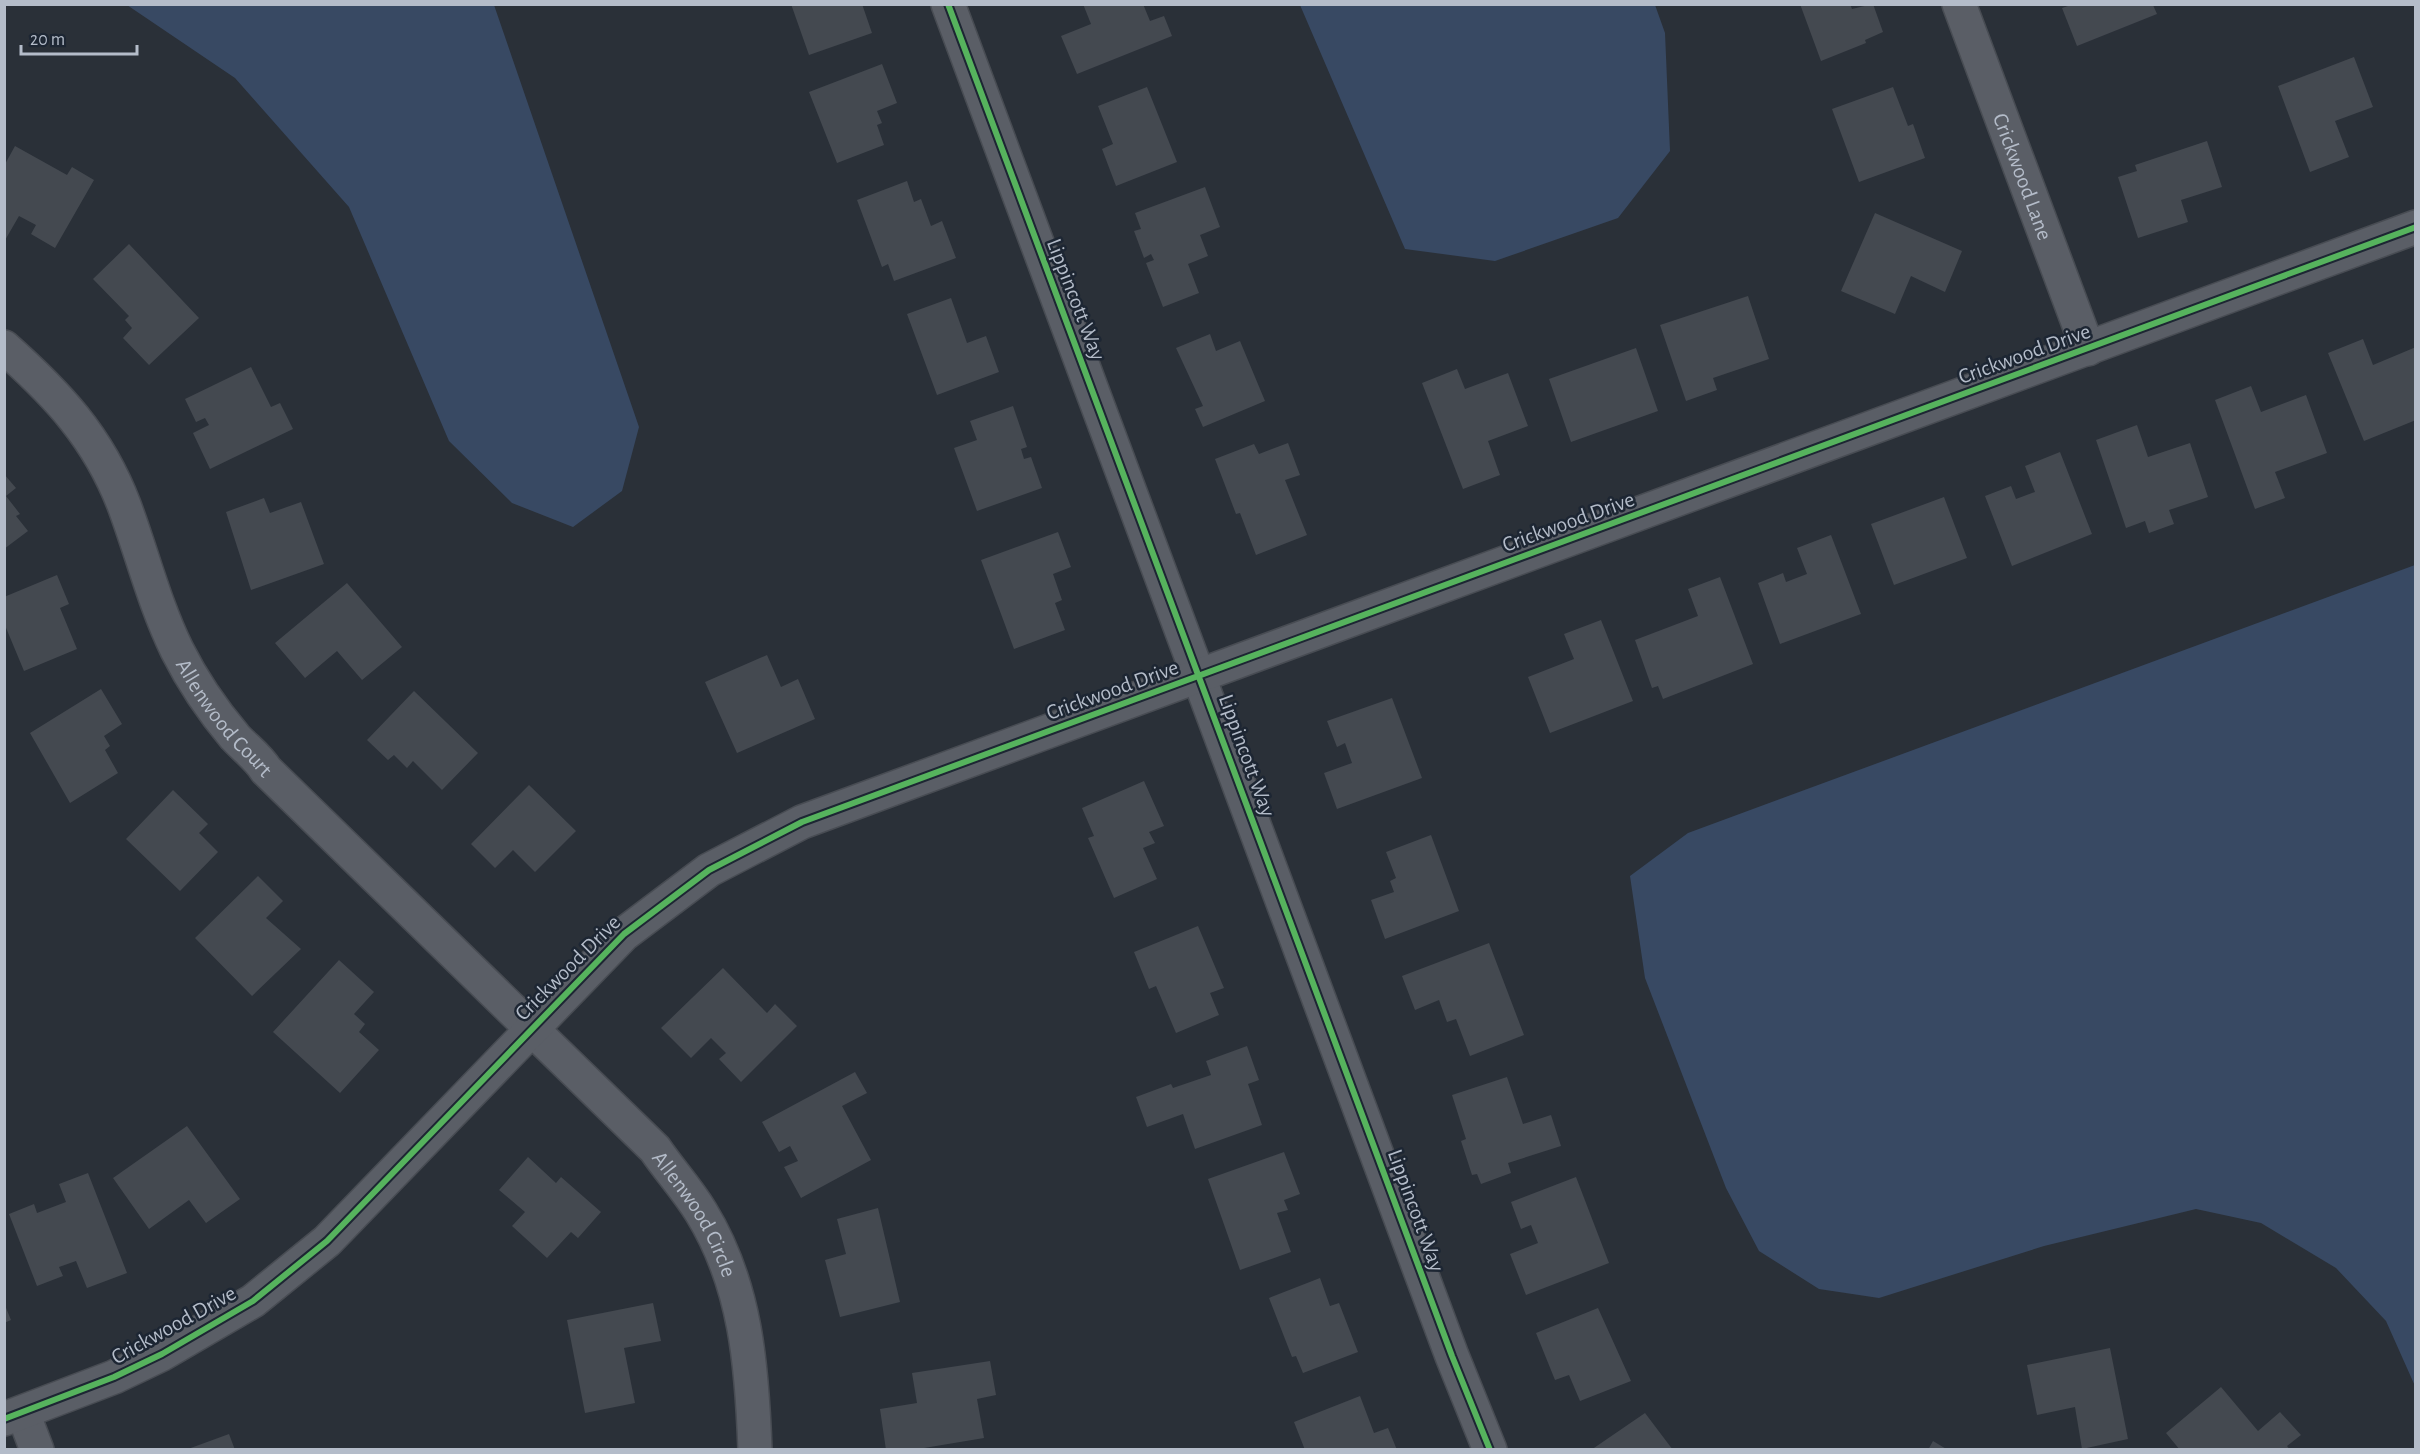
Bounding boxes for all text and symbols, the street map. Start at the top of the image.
scale bar [21,18,136,56]
text: 20 m [30,31,65,49]
street label: Crickwood Lane [1989,110,2056,243]
street label: Lippincott Way [1043,236,1110,364]
street label: Crickwood Drive [1955,320,2093,388]
street label: Crickwood Drive [1499,488,1637,556]
street label: Allenwood Court [172,655,276,782]
street label: Crickwood Drive [1043,656,1181,724]
street label: Lippincott Way [1215,691,1280,820]
street label: Crickwood Drive [511,911,625,1025]
street label: Lippincott Way [1384,1146,1449,1275]
street label: Allenwood Circle [648,1147,740,1280]
street label: Crickwood Drive [107,1282,240,1368]

